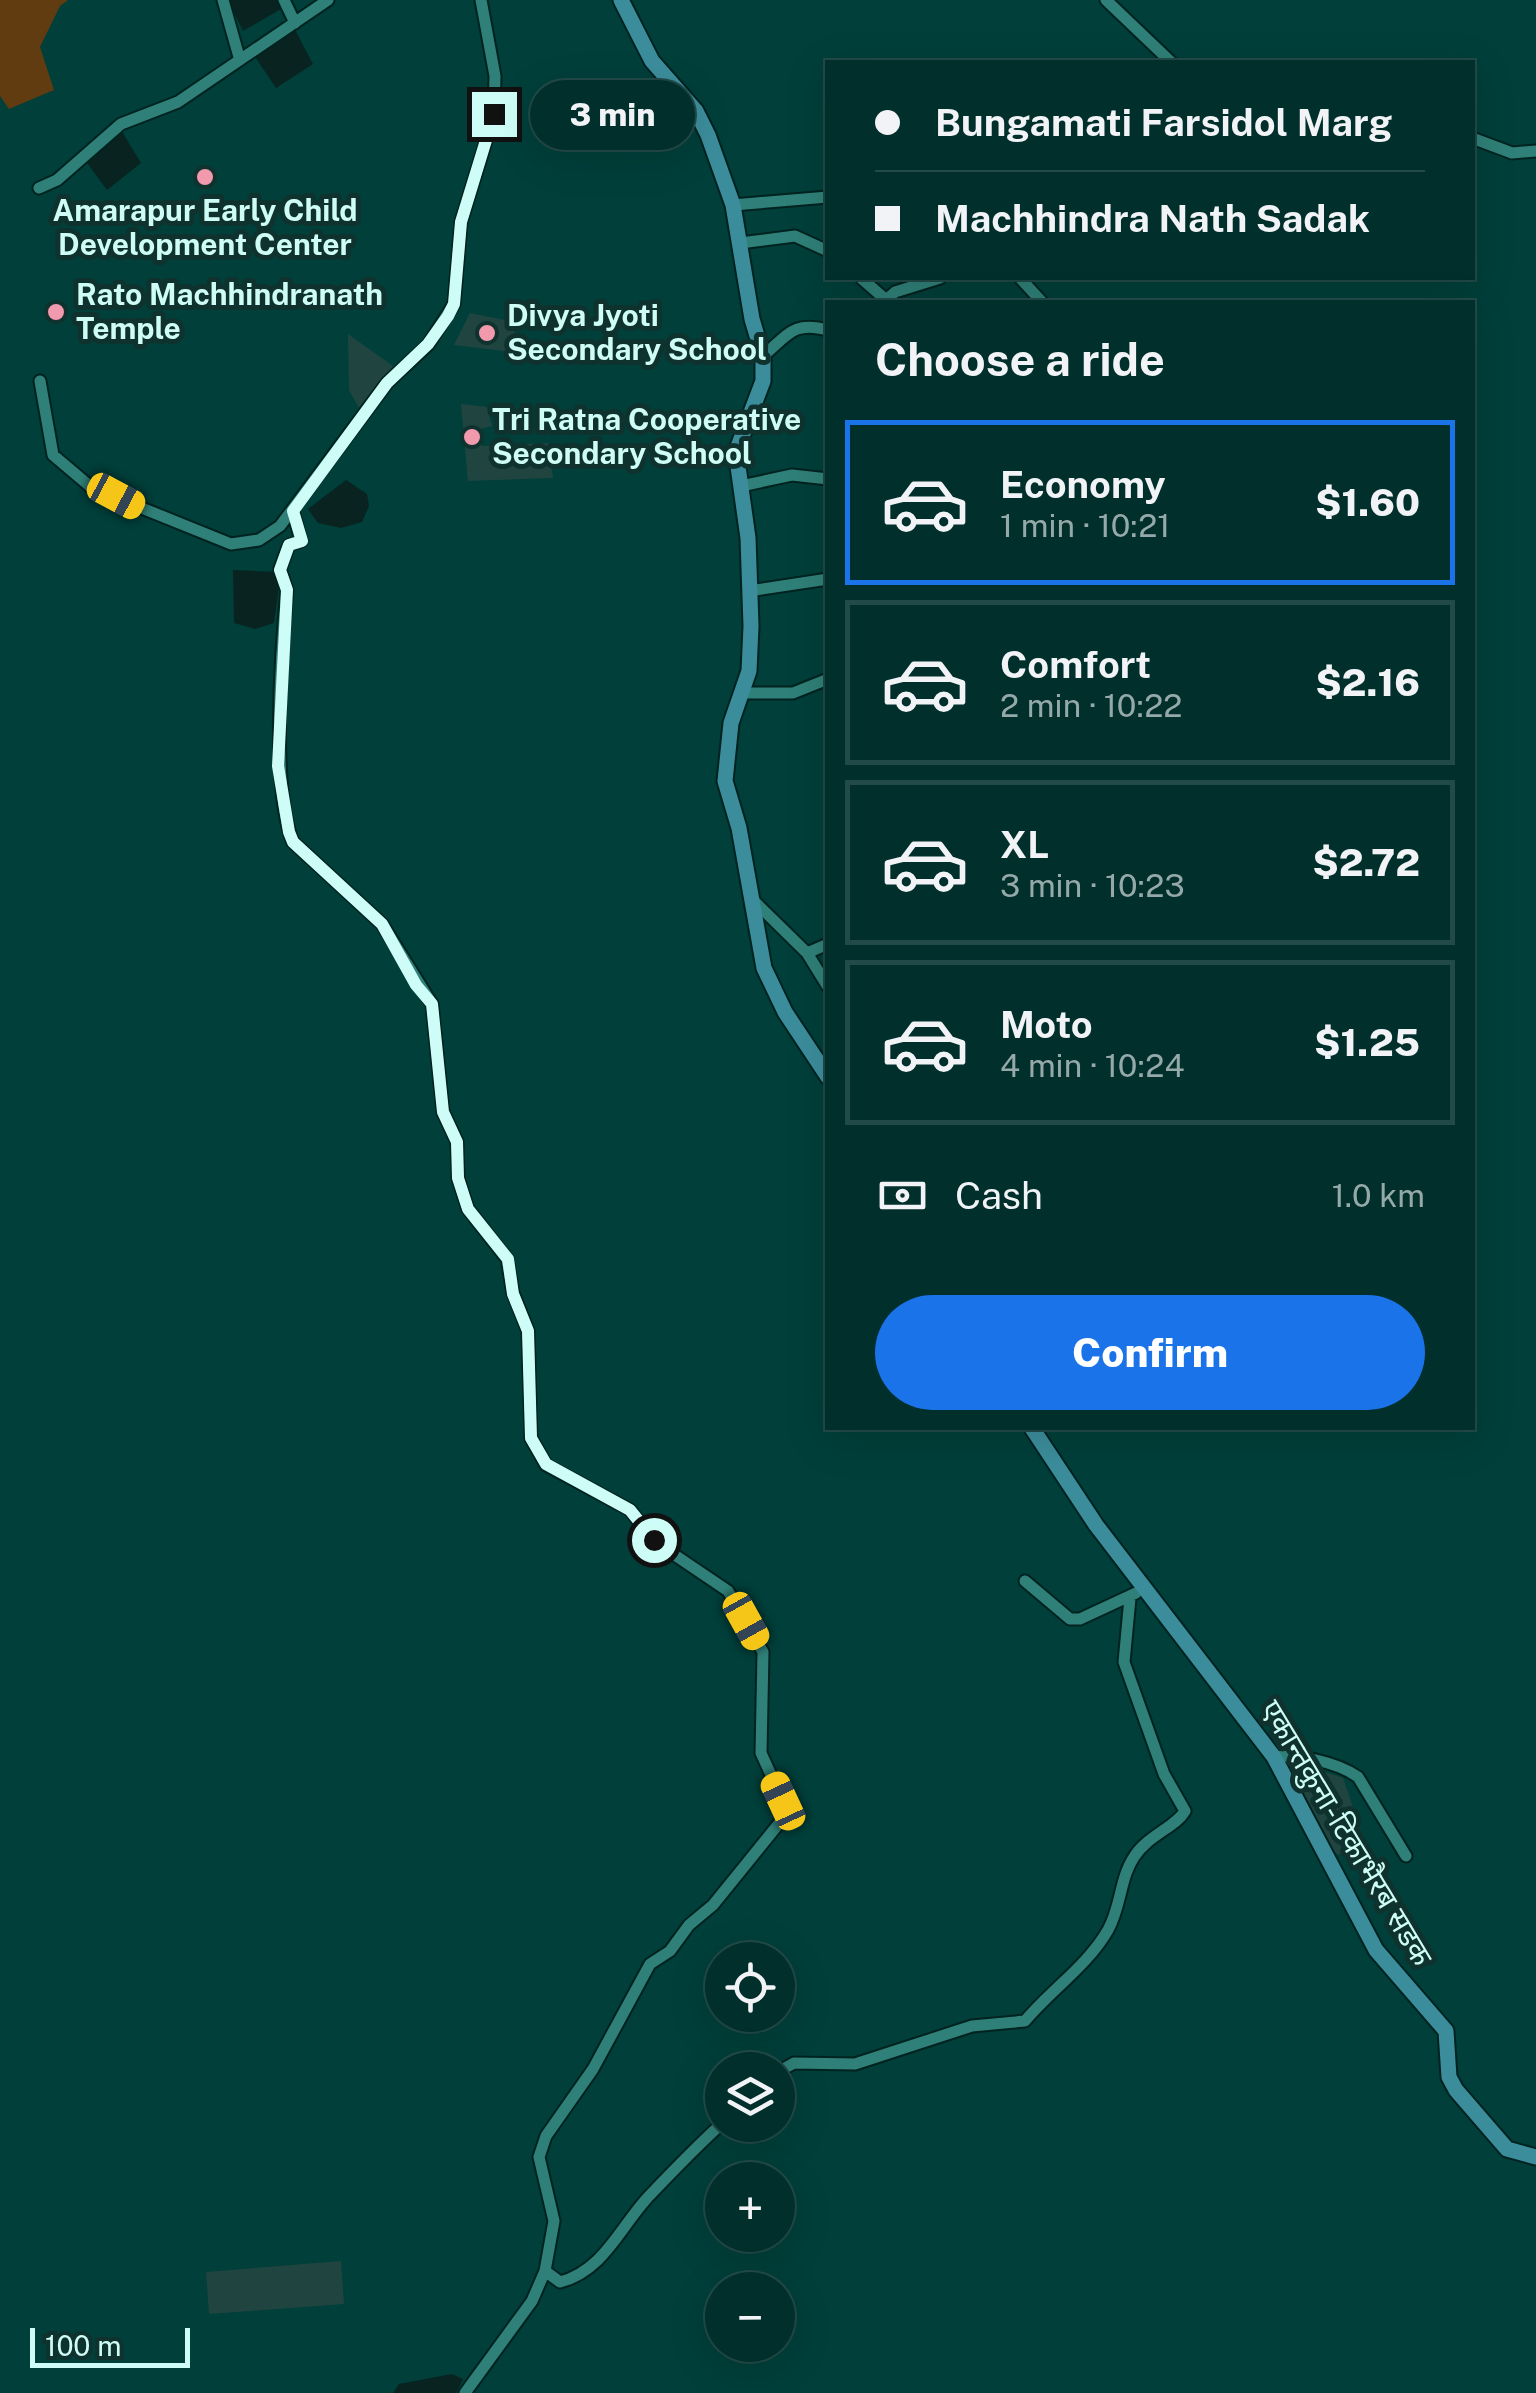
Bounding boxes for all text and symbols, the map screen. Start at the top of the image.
callout: 3 min [529,79,694,149]
route end [472,92,517,137]
text: 3 min [570,96,655,133]
text: Bungamati Farsidol Marg [935,100,1392,145]
marker: Amarapur Early Child Development Center [194,166,216,188]
place label: Amarapur Early Child Development Center [52,192,358,262]
text: Machhindra Nath Sadak [935,196,1370,241]
place label: Rato Machhindranath Temple [76,276,383,346]
place label: Divya Jyoti Secondary School [507,297,767,367]
marker: Rato Machhindranath Temple [45,301,67,323]
marker: Divya Jyoti Secondary School [476,322,498,344]
text: Choose a ride [875,333,1165,386]
place label: Tri Ratna Cooperative Secondary School [492,401,801,471]
marker: Tri Ratna Cooperative Secondary School [461,426,483,448]
icon: car [880,458,970,548]
text: Economy [1000,462,1166,507]
car [82,469,150,523]
text: $1.60 [1315,480,1420,525]
text: 1 min · 10:21 [1000,507,1170,544]
icon: car [880,638,970,728]
text: Comfort [1000,642,1151,687]
text: $2.16 [1316,660,1420,705]
text: 2 min · 10:22 [1000,687,1182,724]
icon: car [880,818,970,908]
text: XL [1000,822,1049,867]
text: $2.72 [1312,840,1420,885]
text: 3 min · 10:23 [1000,867,1185,904]
icon: car [880,998,970,1088]
text: Moto [1000,1002,1093,1047]
text: $1.25 [1314,1020,1420,1065]
text: 4 min · 10:24 [1000,1047,1185,1084]
icon: cash [875,1168,930,1223]
text: Cash [955,1173,1043,1218]
text: 1.0 km [1332,1177,1425,1214]
button: Confirm [875,1295,1425,1410]
route start [632,1518,677,1563]
car [718,1587,774,1655]
street label: एकान्तकुना-टिकाभैरब सडक [1252,1693,1441,1973]
car [757,1767,809,1835]
map controls [705,1942,795,2362]
button: locate [705,1942,795,2032]
button: layers [705,2052,795,2142]
button: + [705,2162,795,2252]
button: − [705,2272,795,2362]
scale bar [30,2323,190,2368]
text: 100 m [45,2329,122,2362]

